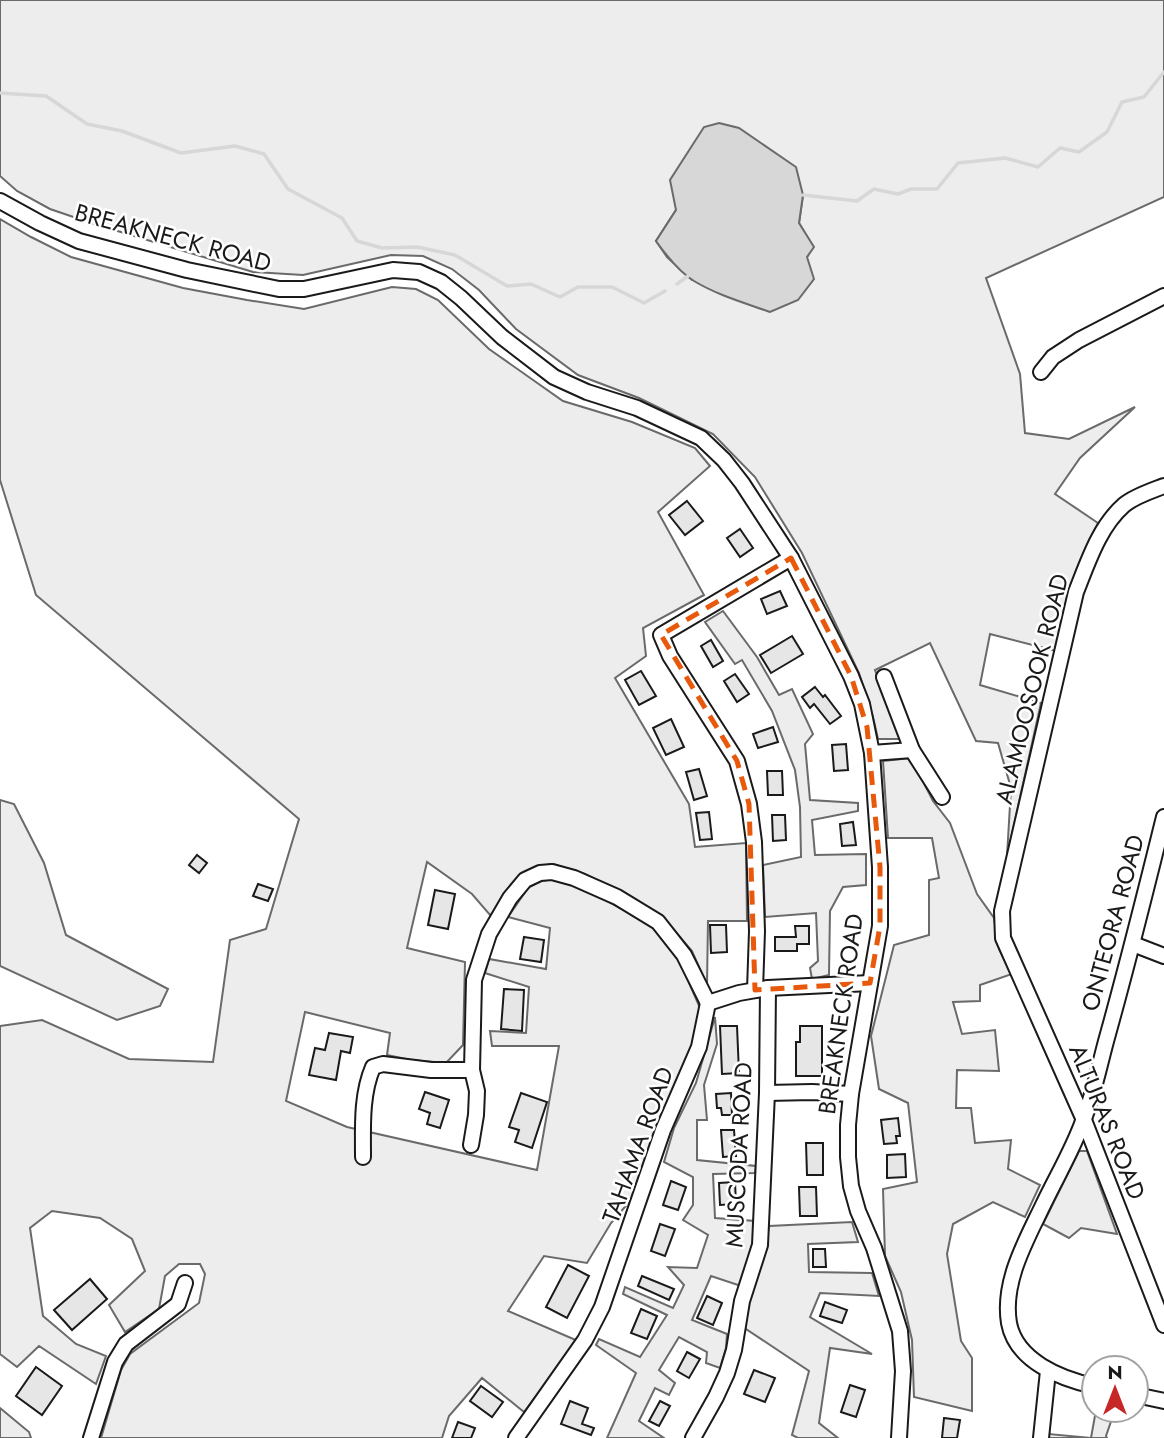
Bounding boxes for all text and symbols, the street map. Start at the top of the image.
street label: BREAKNECK ROAD [71,194,275,281]
street label: ALAMOOSOOK ROAD [986,570,1077,808]
street label: ONTEORA ROAD [1072,831,1153,1015]
street label: BREAKNECK ROAD [809,911,872,1117]
street label: ALTURAS ROAD [1060,1039,1155,1205]
street label: MUSCODA ROAD [716,1061,761,1249]
street label: TAHAMA ROAD [593,1062,682,1228]
north arrow [1080,1354,1150,1424]
text: N [1107,1359,1123,1386]

